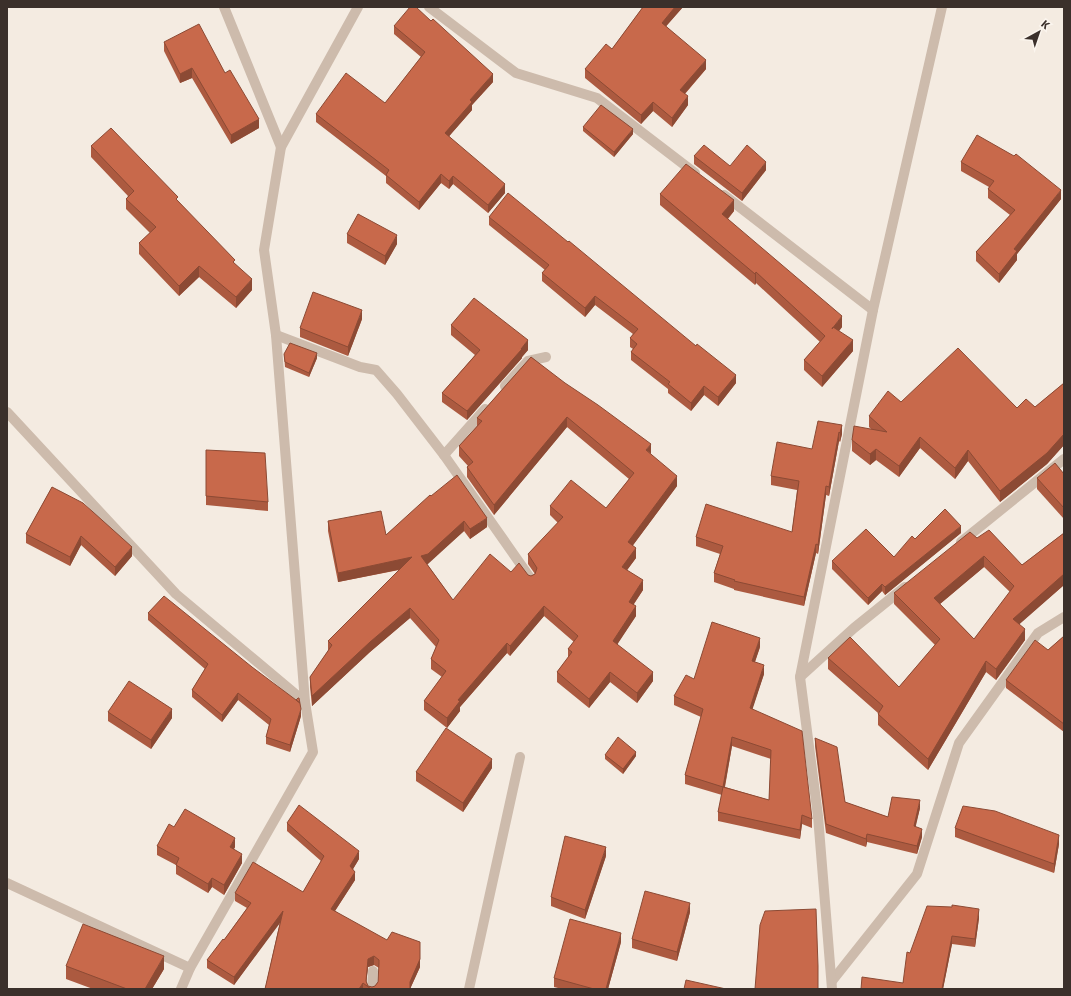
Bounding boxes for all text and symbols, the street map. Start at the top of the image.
north arrow [1019,12,1059,52]
text: K [1038,18,1053,33]

